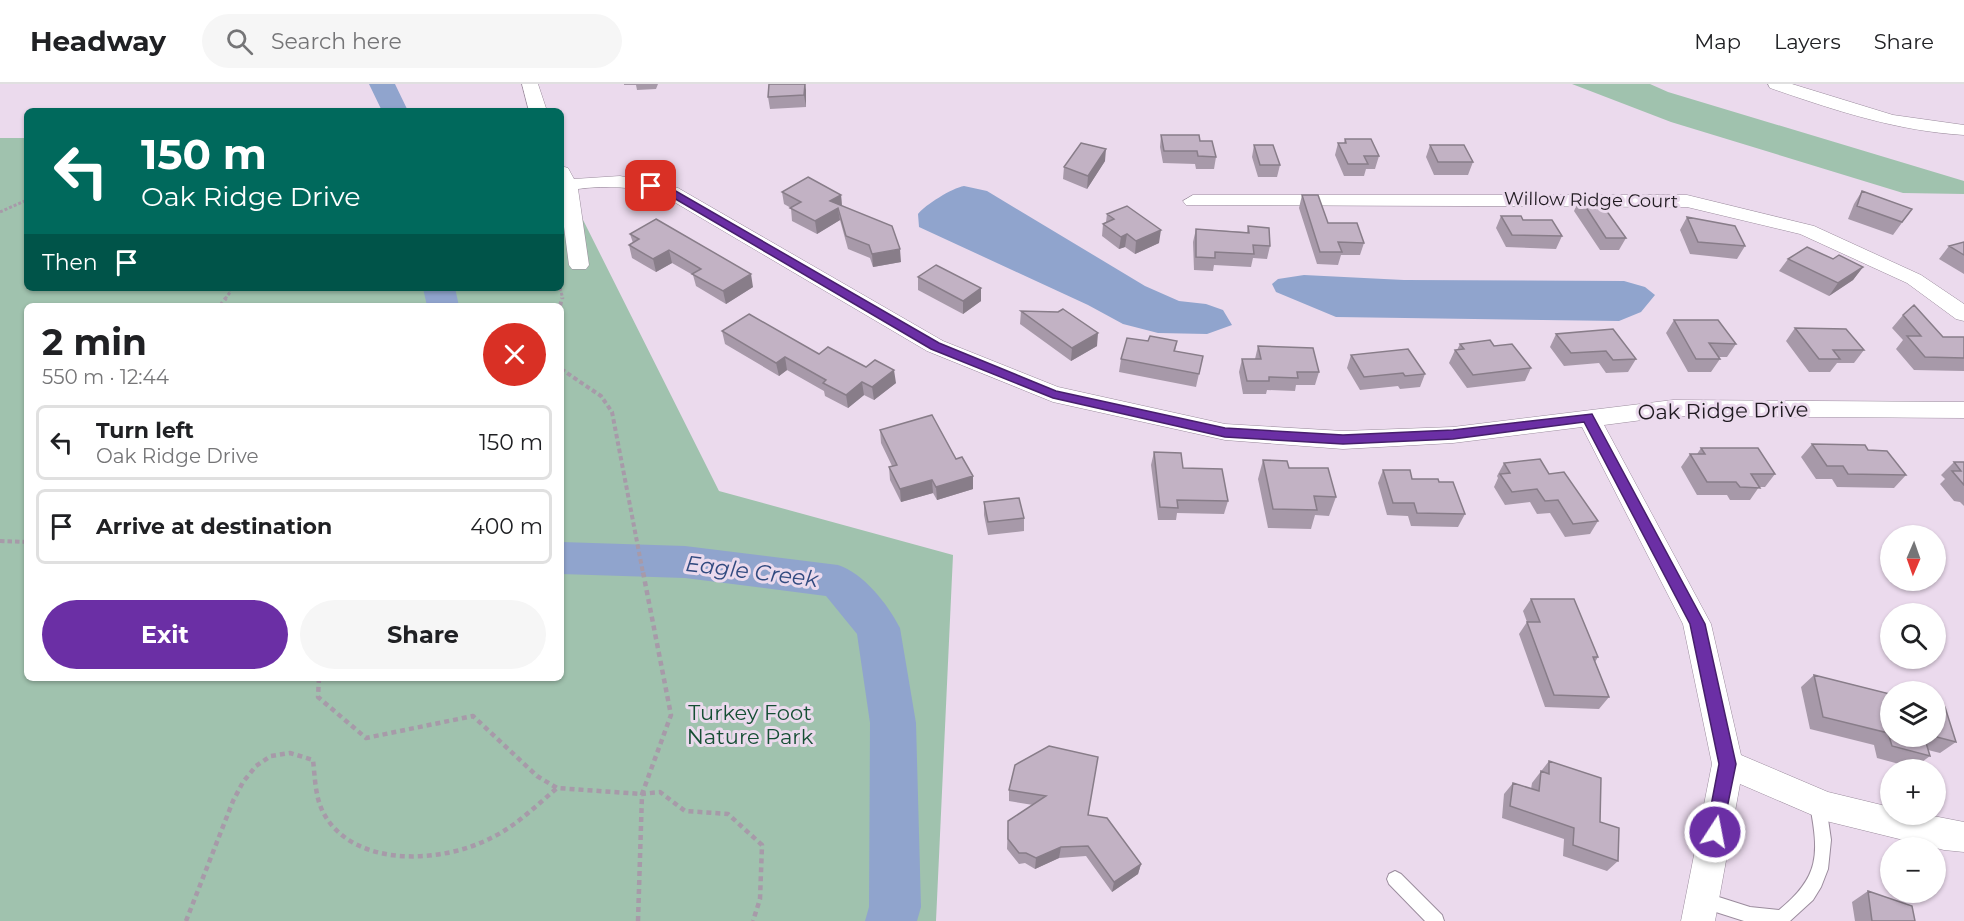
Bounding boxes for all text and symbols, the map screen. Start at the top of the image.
search box [202,14,622,68]
text: Headway [30,24,166,58]
icon: search [223,25,256,58]
text: Search here [271,28,402,55]
text: Map [1694,29,1741,54]
text: Layers [1774,29,1841,54]
text: Share [1874,29,1934,54]
text: 150 m [141,128,267,180]
icon: left [42,132,120,210]
pin [625,160,676,211]
icon: arrive [634,169,667,202]
text: Oak Ridge Drive [141,180,361,213]
street label: Willow Ridge Court [1504,187,1678,213]
icon: arrive [110,246,143,279]
text: Then [42,249,98,276]
text: 2 min [42,320,147,364]
button: close [483,323,546,386]
text: 550 m · 12:44 [42,365,169,389]
street label: Oak Ridge Drive [1637,397,1809,424]
text: Turn left [96,417,194,444]
icon: left [45,426,78,459]
text: 150 m [479,429,543,456]
text: Oak Ridge Drive [96,444,259,468]
icon: arrive [45,510,78,543]
text: Arrive at destination [96,513,332,540]
text: 400 m [470,513,543,540]
north arrow [1880,525,1946,591]
map controls [1880,525,1946,903]
water label: Eagle Creek [684,550,821,593]
button: Exit [42,600,288,669]
button: Share [300,600,546,669]
button: search [1880,603,1946,669]
button: layers [1880,681,1946,747]
park label: Turkey Foot Nature Park [687,700,814,749]
button: + [1880,759,1946,825]
position arrow [1683,800,1747,864]
button: − [1880,837,1946,903]

